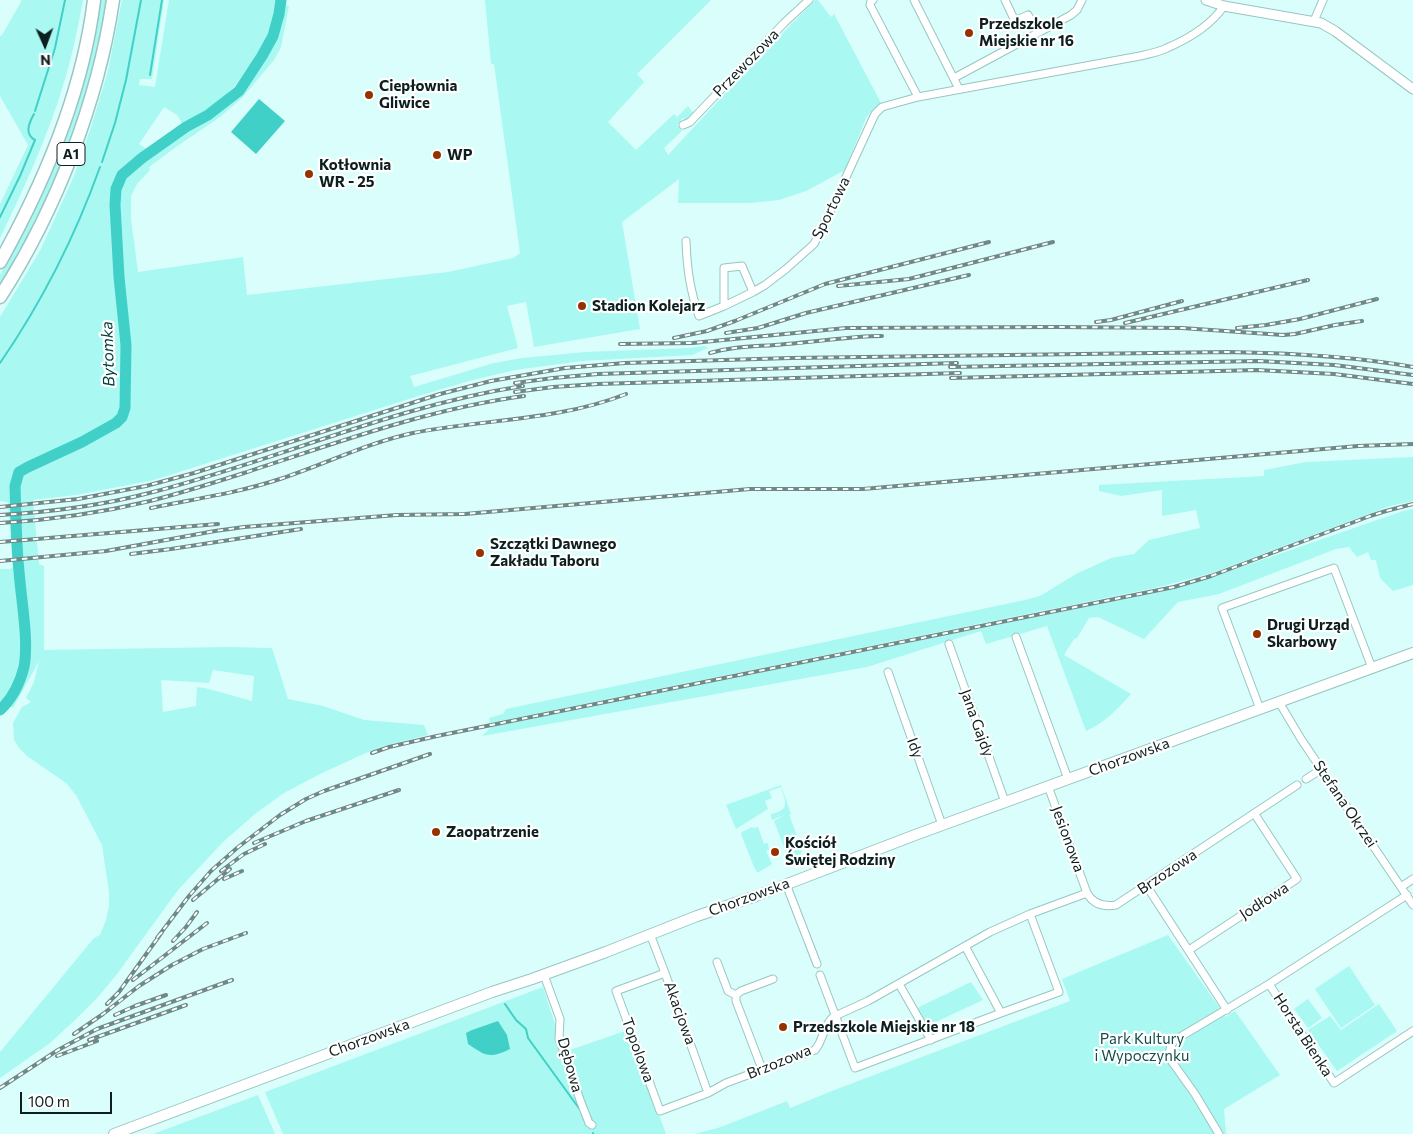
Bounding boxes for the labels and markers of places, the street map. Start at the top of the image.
place label: Przedszkole Miejskie nr 16 [979,15,1074,50]
marker: Przedszkole Miejskie nr 16 [963,27,975,39]
place label: Ciepłownia Gliwice [379,77,457,112]
marker: Ciepłownia Gliwice [363,89,375,101]
place label: WP [447,146,472,164]
marker: WP [431,149,443,161]
place label: Kotłownia WR - 25 [319,156,391,191]
marker: Kotłownia WR - 25 [303,168,315,180]
place label: Stadion Kolejarz [592,297,705,315]
marker: Stadion Kolejarz [576,300,588,312]
place label: Szczątki Dawnego Zakładu Taboru [490,535,616,570]
marker: Szczątki Dawnego Zakładu Taboru [474,547,486,559]
place label: Drugi Urząd Skarbowy [1267,616,1350,651]
marker: Drugi Urząd Skarbowy [1251,628,1263,640]
place label: Zaopatrzenie [446,823,539,841]
marker: Zaopatrzenie [430,826,442,838]
place label: Kościół Świętej Rodziny [785,834,895,869]
marker: Kościół Świętej Rodziny [769,846,781,858]
place label: Przedszkole Miejskie nr 18 [793,1018,975,1036]
marker: Przedszkole Miejskie nr 18 [777,1021,789,1033]

